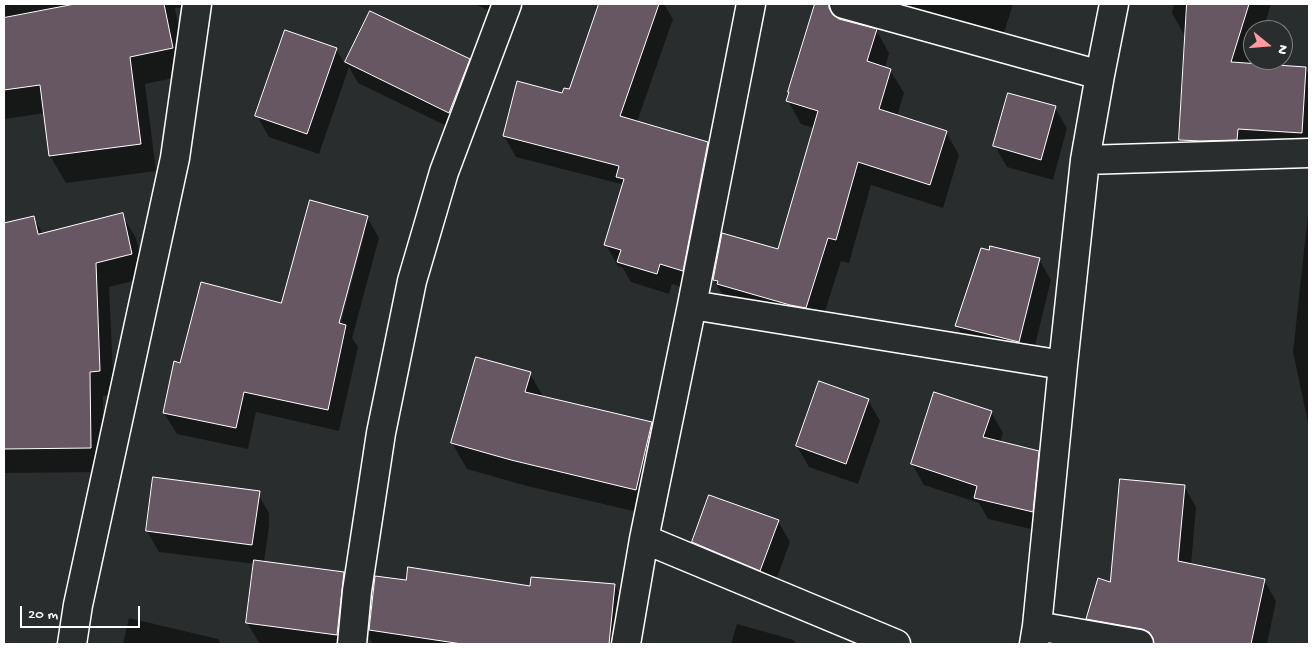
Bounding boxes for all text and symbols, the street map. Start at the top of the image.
north arrow [1243,20,1293,70]
text: N [1272,42,1291,56]
scale bar [22,596,142,628]
text: 20 m [28,606,58,624]

